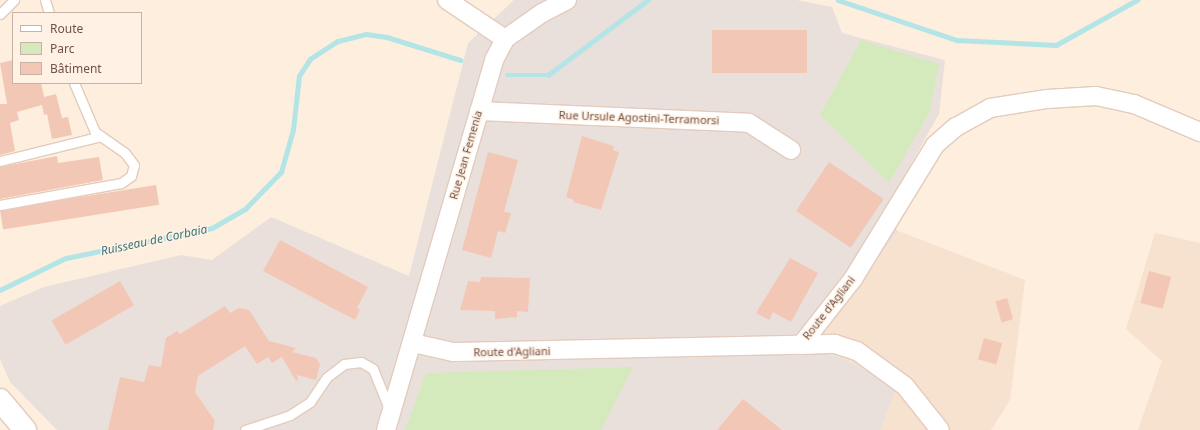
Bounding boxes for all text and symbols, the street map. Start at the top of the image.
legend [12,12,142,84]
text: Route [50,20,83,37]
text: Parc [50,40,74,57]
text: Bâtiment [50,60,102,77]
street label: Rue Jean Femenia [447,109,485,201]
street label: Rue Ursule Agostini-Terramorsi [558,109,720,127]
water label: Ruisseau de Corbaia [99,222,209,258]
street label: Route d'Agliani [800,274,858,342]
street label: Route d'Agliani [473,345,551,359]

